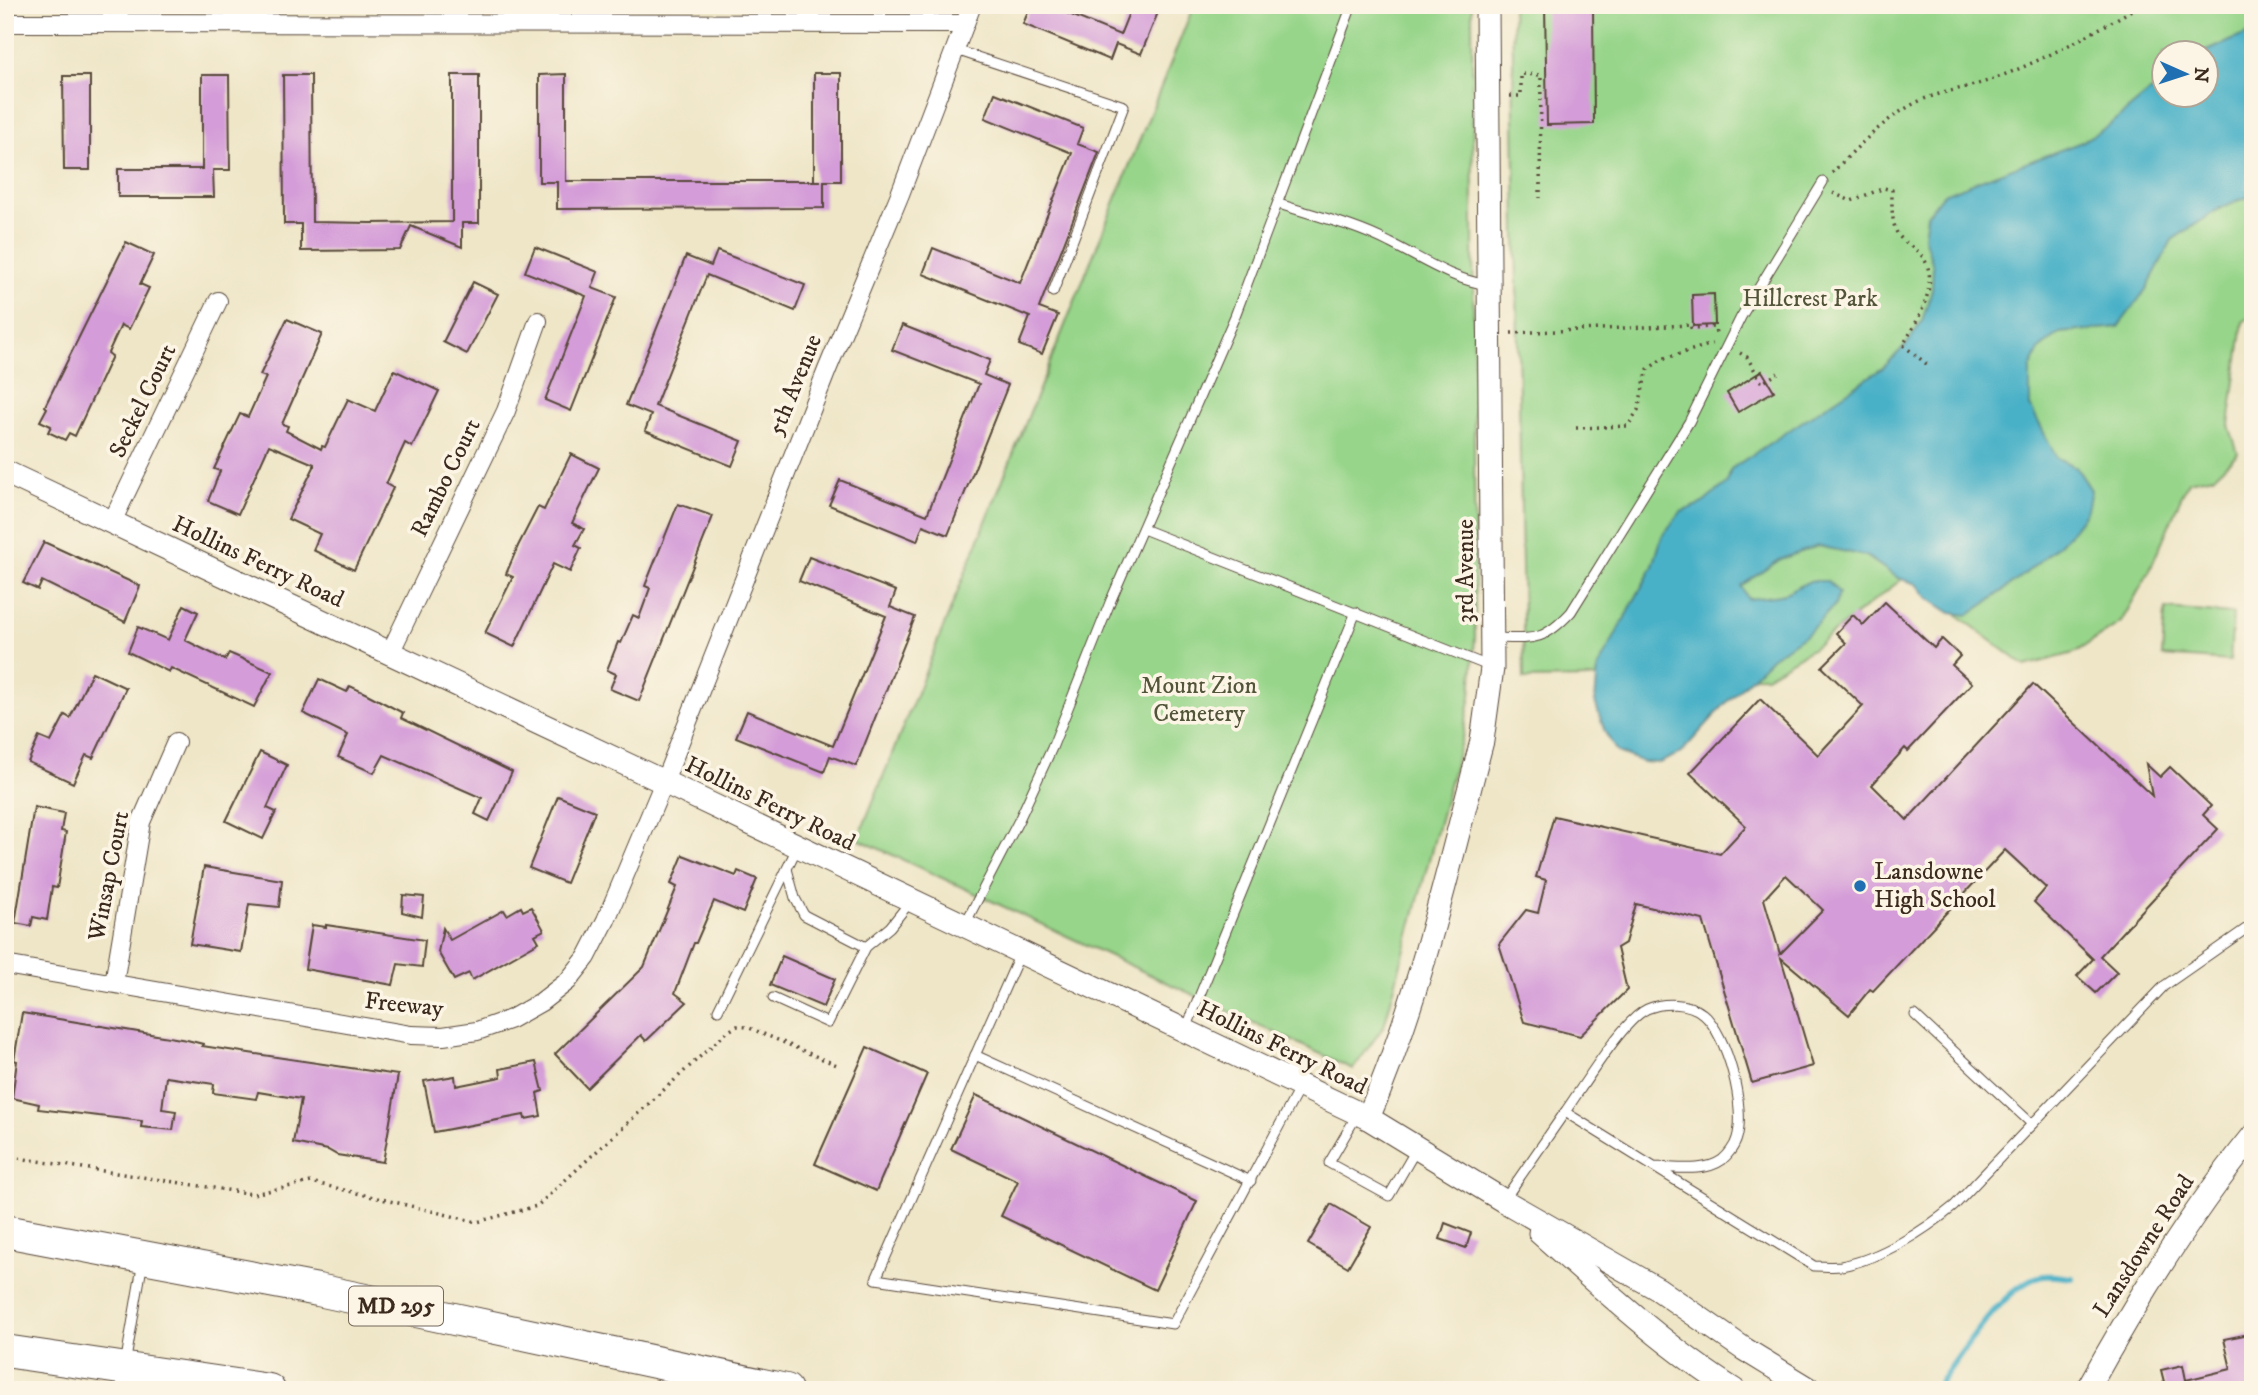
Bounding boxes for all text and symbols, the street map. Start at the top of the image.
north arrow [2150,38,2220,108]
text: N [2189,66,2212,84]
park label: Hillcrest Park [1742,284,1878,314]
street label: 5th Avenue [761,330,829,440]
street label: Seckel Court [103,339,184,463]
street label: Rambo Court [404,414,488,542]
street label: Hollins Ferry Road [167,509,349,615]
street label: 3rd Avenue [1451,519,1481,623]
park label: Mount Zion Cemetery [1141,671,1257,729]
street label: Hollins Ferry Road [680,750,860,858]
street label: Winsap Court [81,808,136,945]
place label: Lansdowne High School [1874,857,1996,915]
marker: Lansdowne High School [1852,878,1868,894]
street label: Freeway [363,986,446,1024]
street label: Hollins Ferry Road [1192,994,1372,1102]
street label: Lansdowne Road [2087,1169,2201,1323]
road number: MD 295 [349,1287,443,1326]

